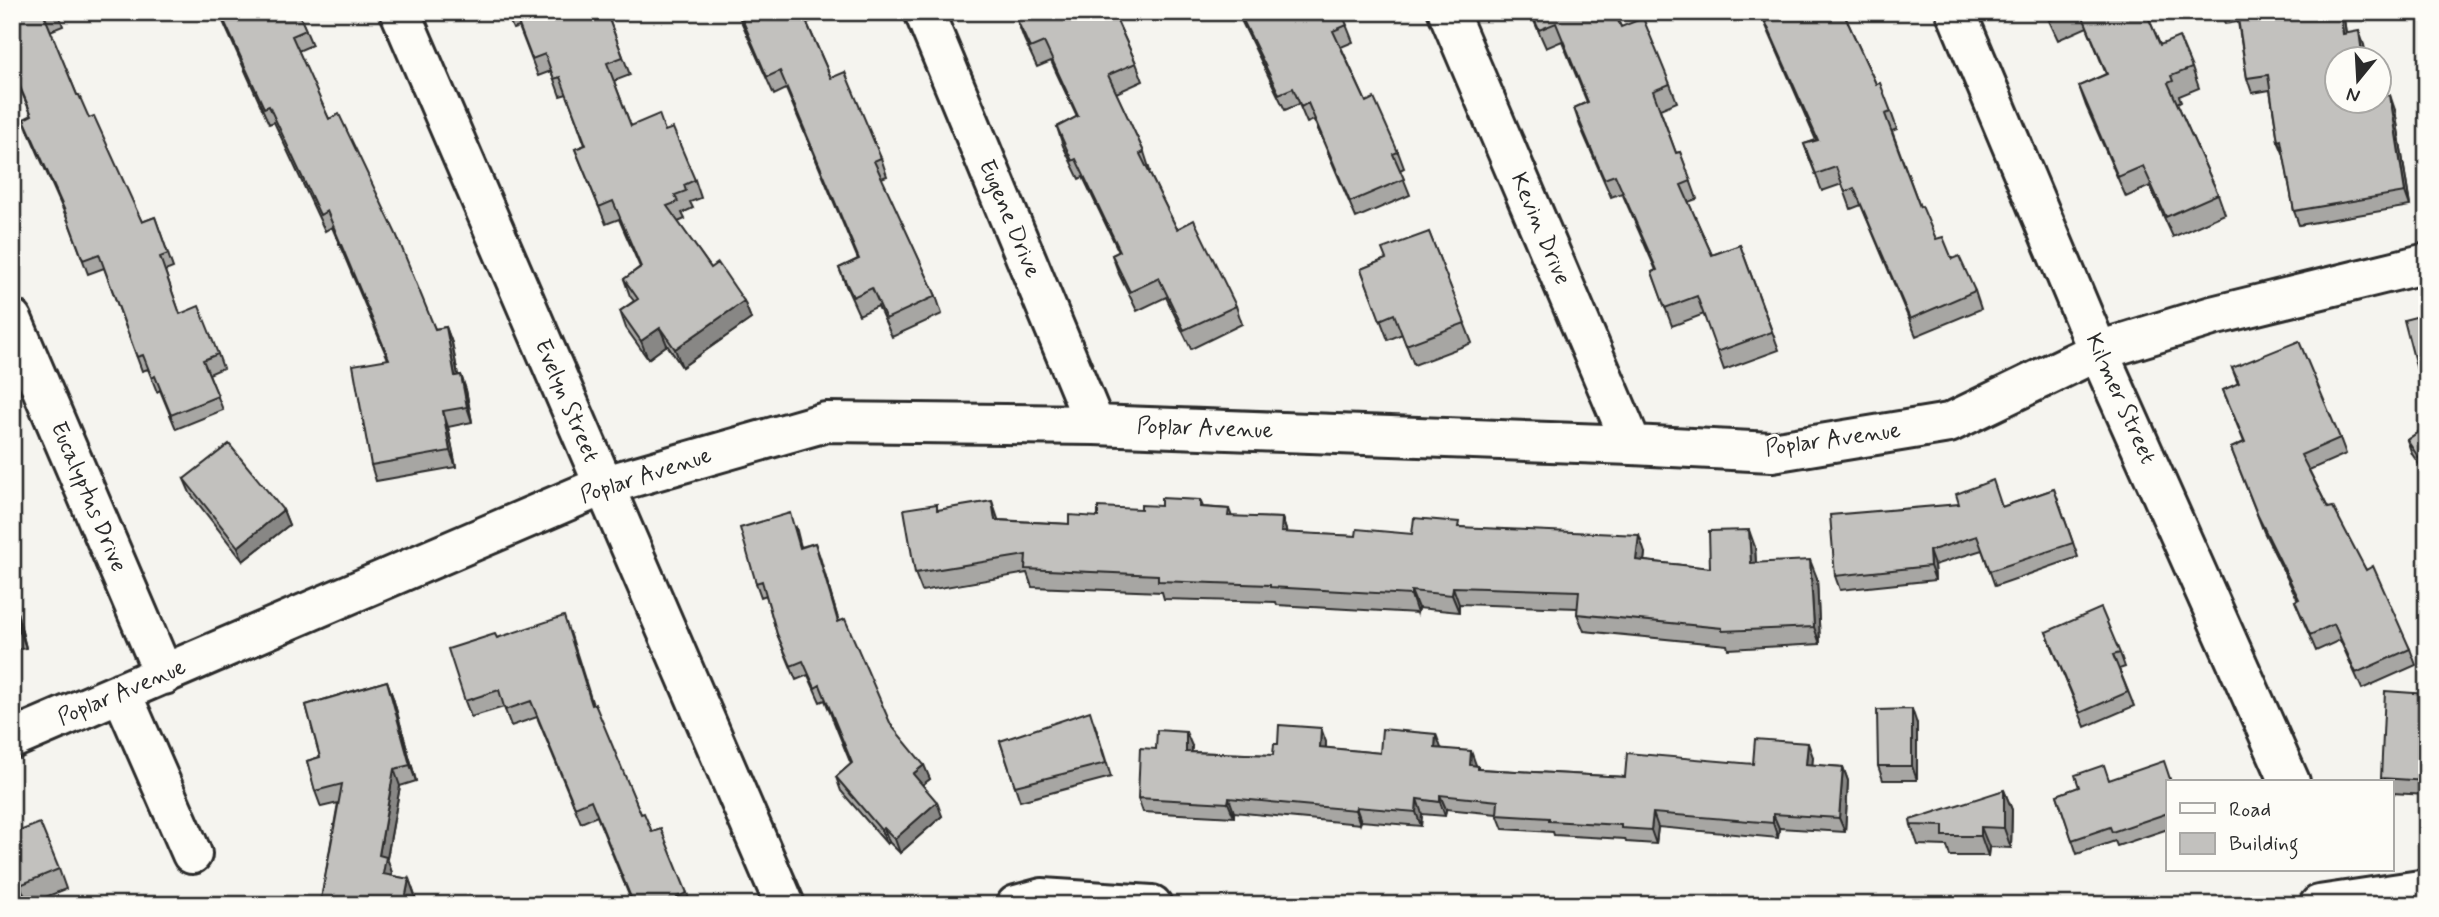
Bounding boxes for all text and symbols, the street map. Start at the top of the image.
north arrow [2324,46,2394,116]
text: N [2343,81,2363,109]
street label: Eugene Drive [971,155,1047,283]
street label: Kevin Drive [1503,168,1577,290]
street label: Kilmer Street [2078,329,2162,469]
street label: Evelyn Street [527,335,605,467]
street label: Poplar Avenue [1136,412,1274,446]
street label: Poplar Avenue [1763,416,1903,464]
street label: Eucalyptus Drive [43,417,133,577]
street label: Poplar Avenue [576,441,716,511]
street label: Poplar Avenue [53,652,191,733]
legend [2166,780,2394,872]
text: Road [2229,796,2271,824]
text: Building [2229,830,2299,860]

